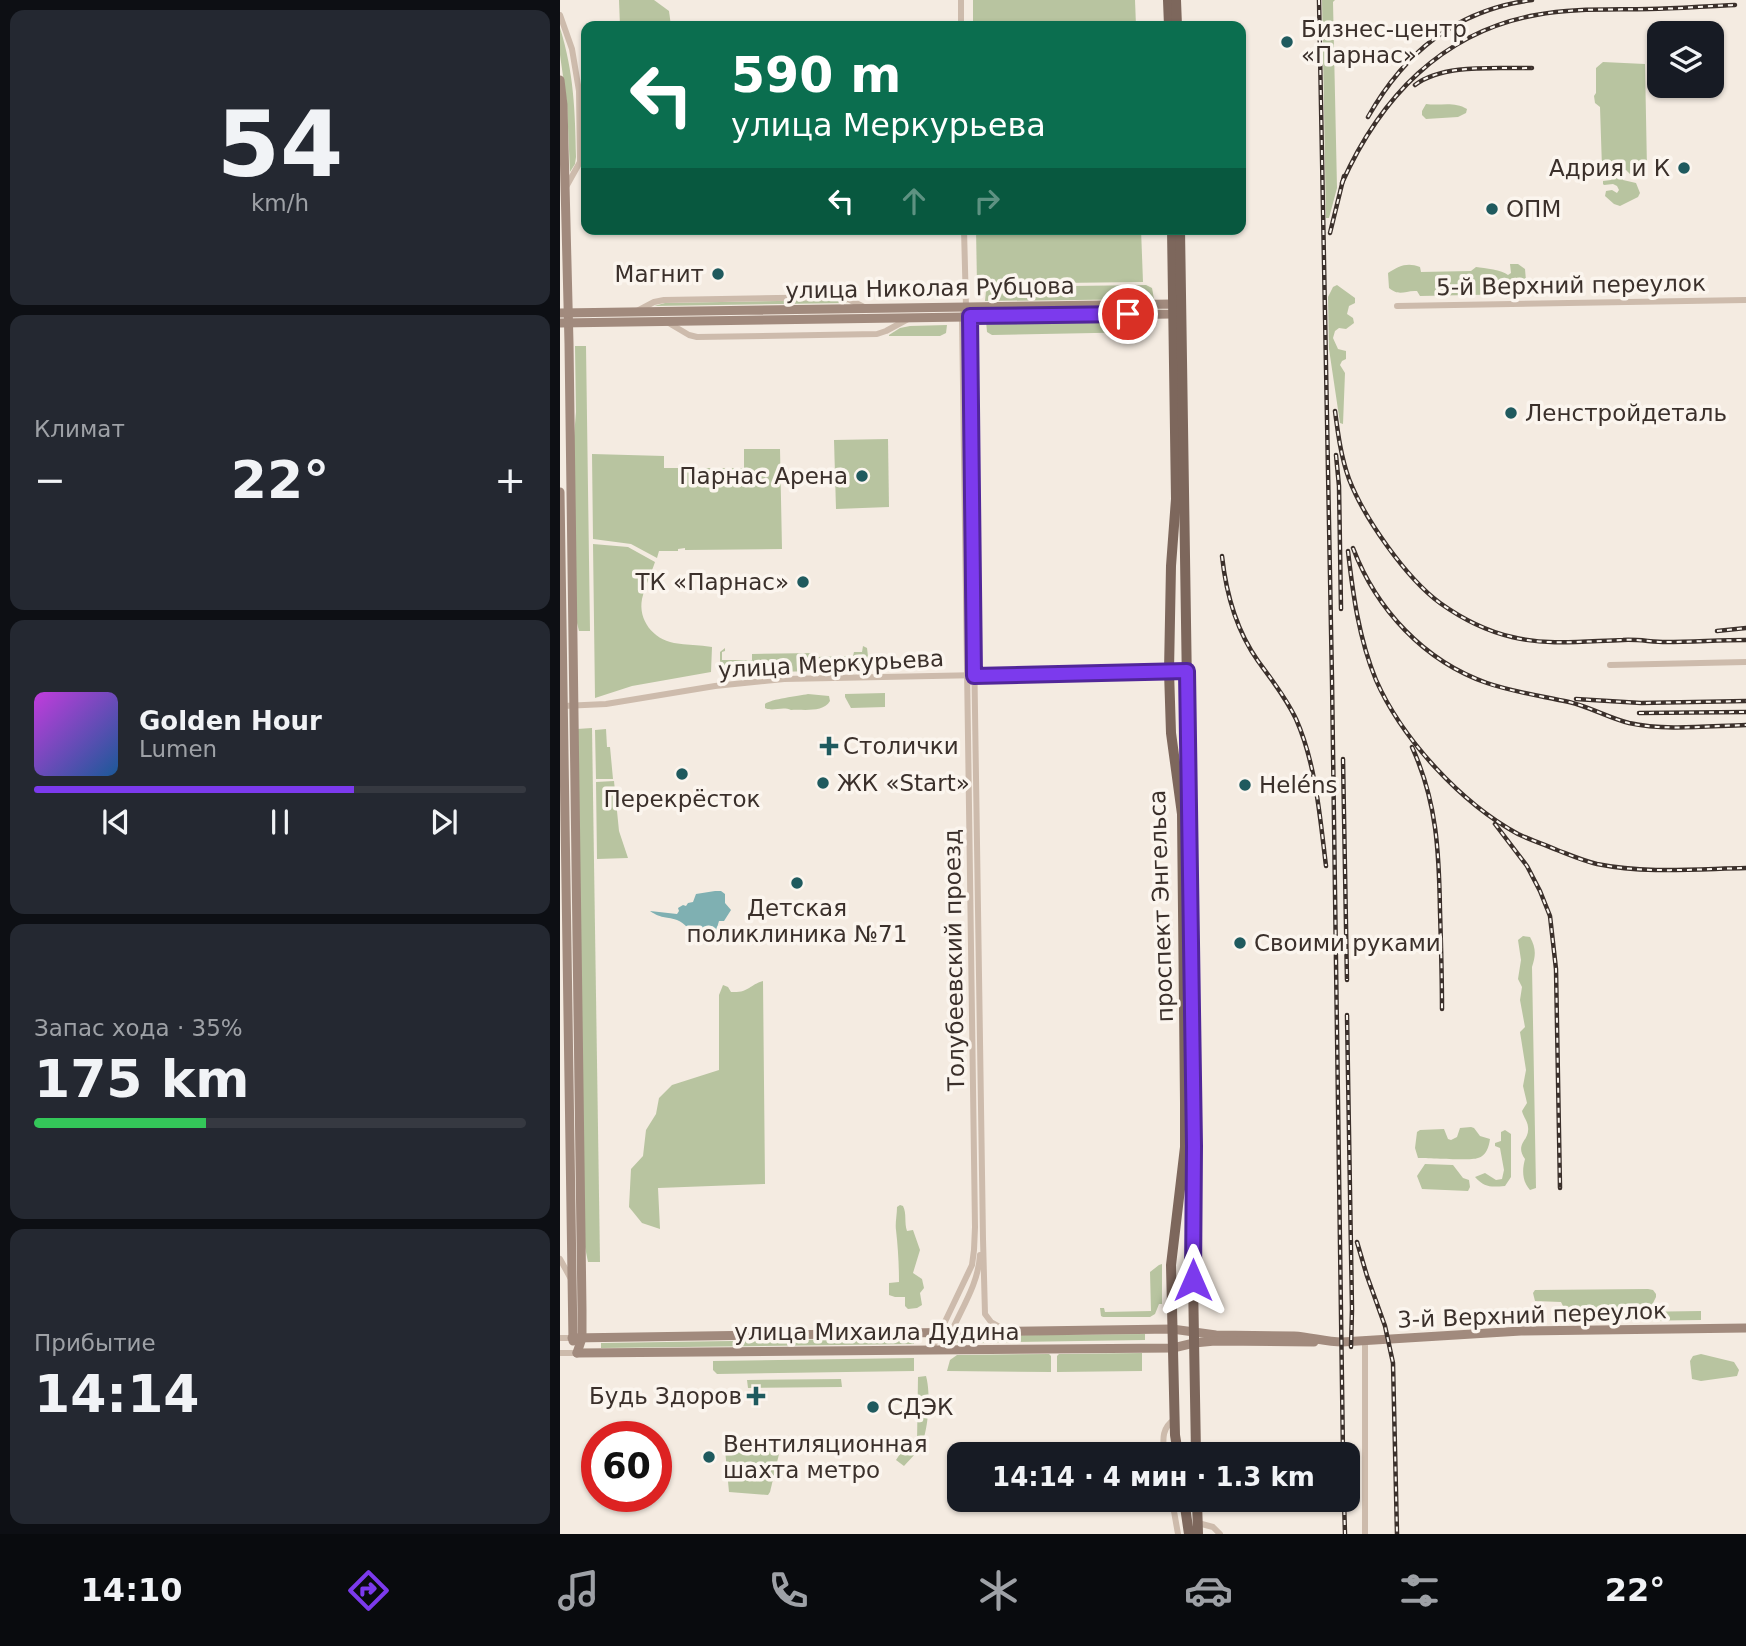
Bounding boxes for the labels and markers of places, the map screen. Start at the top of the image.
place label: Бизнес-центр «Парнас» [1301,16,1467,68]
marker: Бизнес-центр «Парнас» [1279,34,1295,50]
place label: Адрия и К [1549,155,1670,181]
marker: Адрия и К [1676,160,1692,176]
place label: ОПМ [1506,196,1561,222]
marker: ОПМ [1484,201,1500,217]
place label: Магнит [615,261,704,287]
marker: Магнит [710,266,726,282]
pin [1098,284,1158,344]
place label: Ленстройдеталь [1525,400,1727,426]
marker: Ленстройдеталь [1503,405,1519,421]
place label: Парнас Арена [679,463,848,489]
marker: Парнас Арена [854,468,870,484]
place label: ТК «Парнас» [634,569,789,595]
marker: ТК «Парнас» [795,574,811,590]
place label: Столички [843,733,959,759]
marker: Столички [821,738,837,754]
marker: Перекрёсток [674,766,690,782]
place label: ЖК «Start» [837,770,970,796]
place label: Heléns [1259,772,1338,798]
marker: ЖК «Start» [815,775,831,791]
marker: Heléns [1237,777,1253,793]
place label: Перекрёсток [604,786,761,812]
marker: Детская поликлиника №71 [789,875,805,891]
place label: Детская поликлиника №71 [687,895,907,947]
place label: Своими руками [1254,930,1441,956]
marker: Своими руками [1232,935,1248,951]
place label: Будь Здоров [589,1383,742,1409]
marker: Будь Здоров [748,1388,764,1404]
place label: СДЭК [887,1394,953,1420]
marker: СДЭК [865,1399,881,1415]
place label: Вентиляционная шахта метро [723,1431,928,1483]
marker: Вентиляционная шахта метро [701,1449,717,1465]

